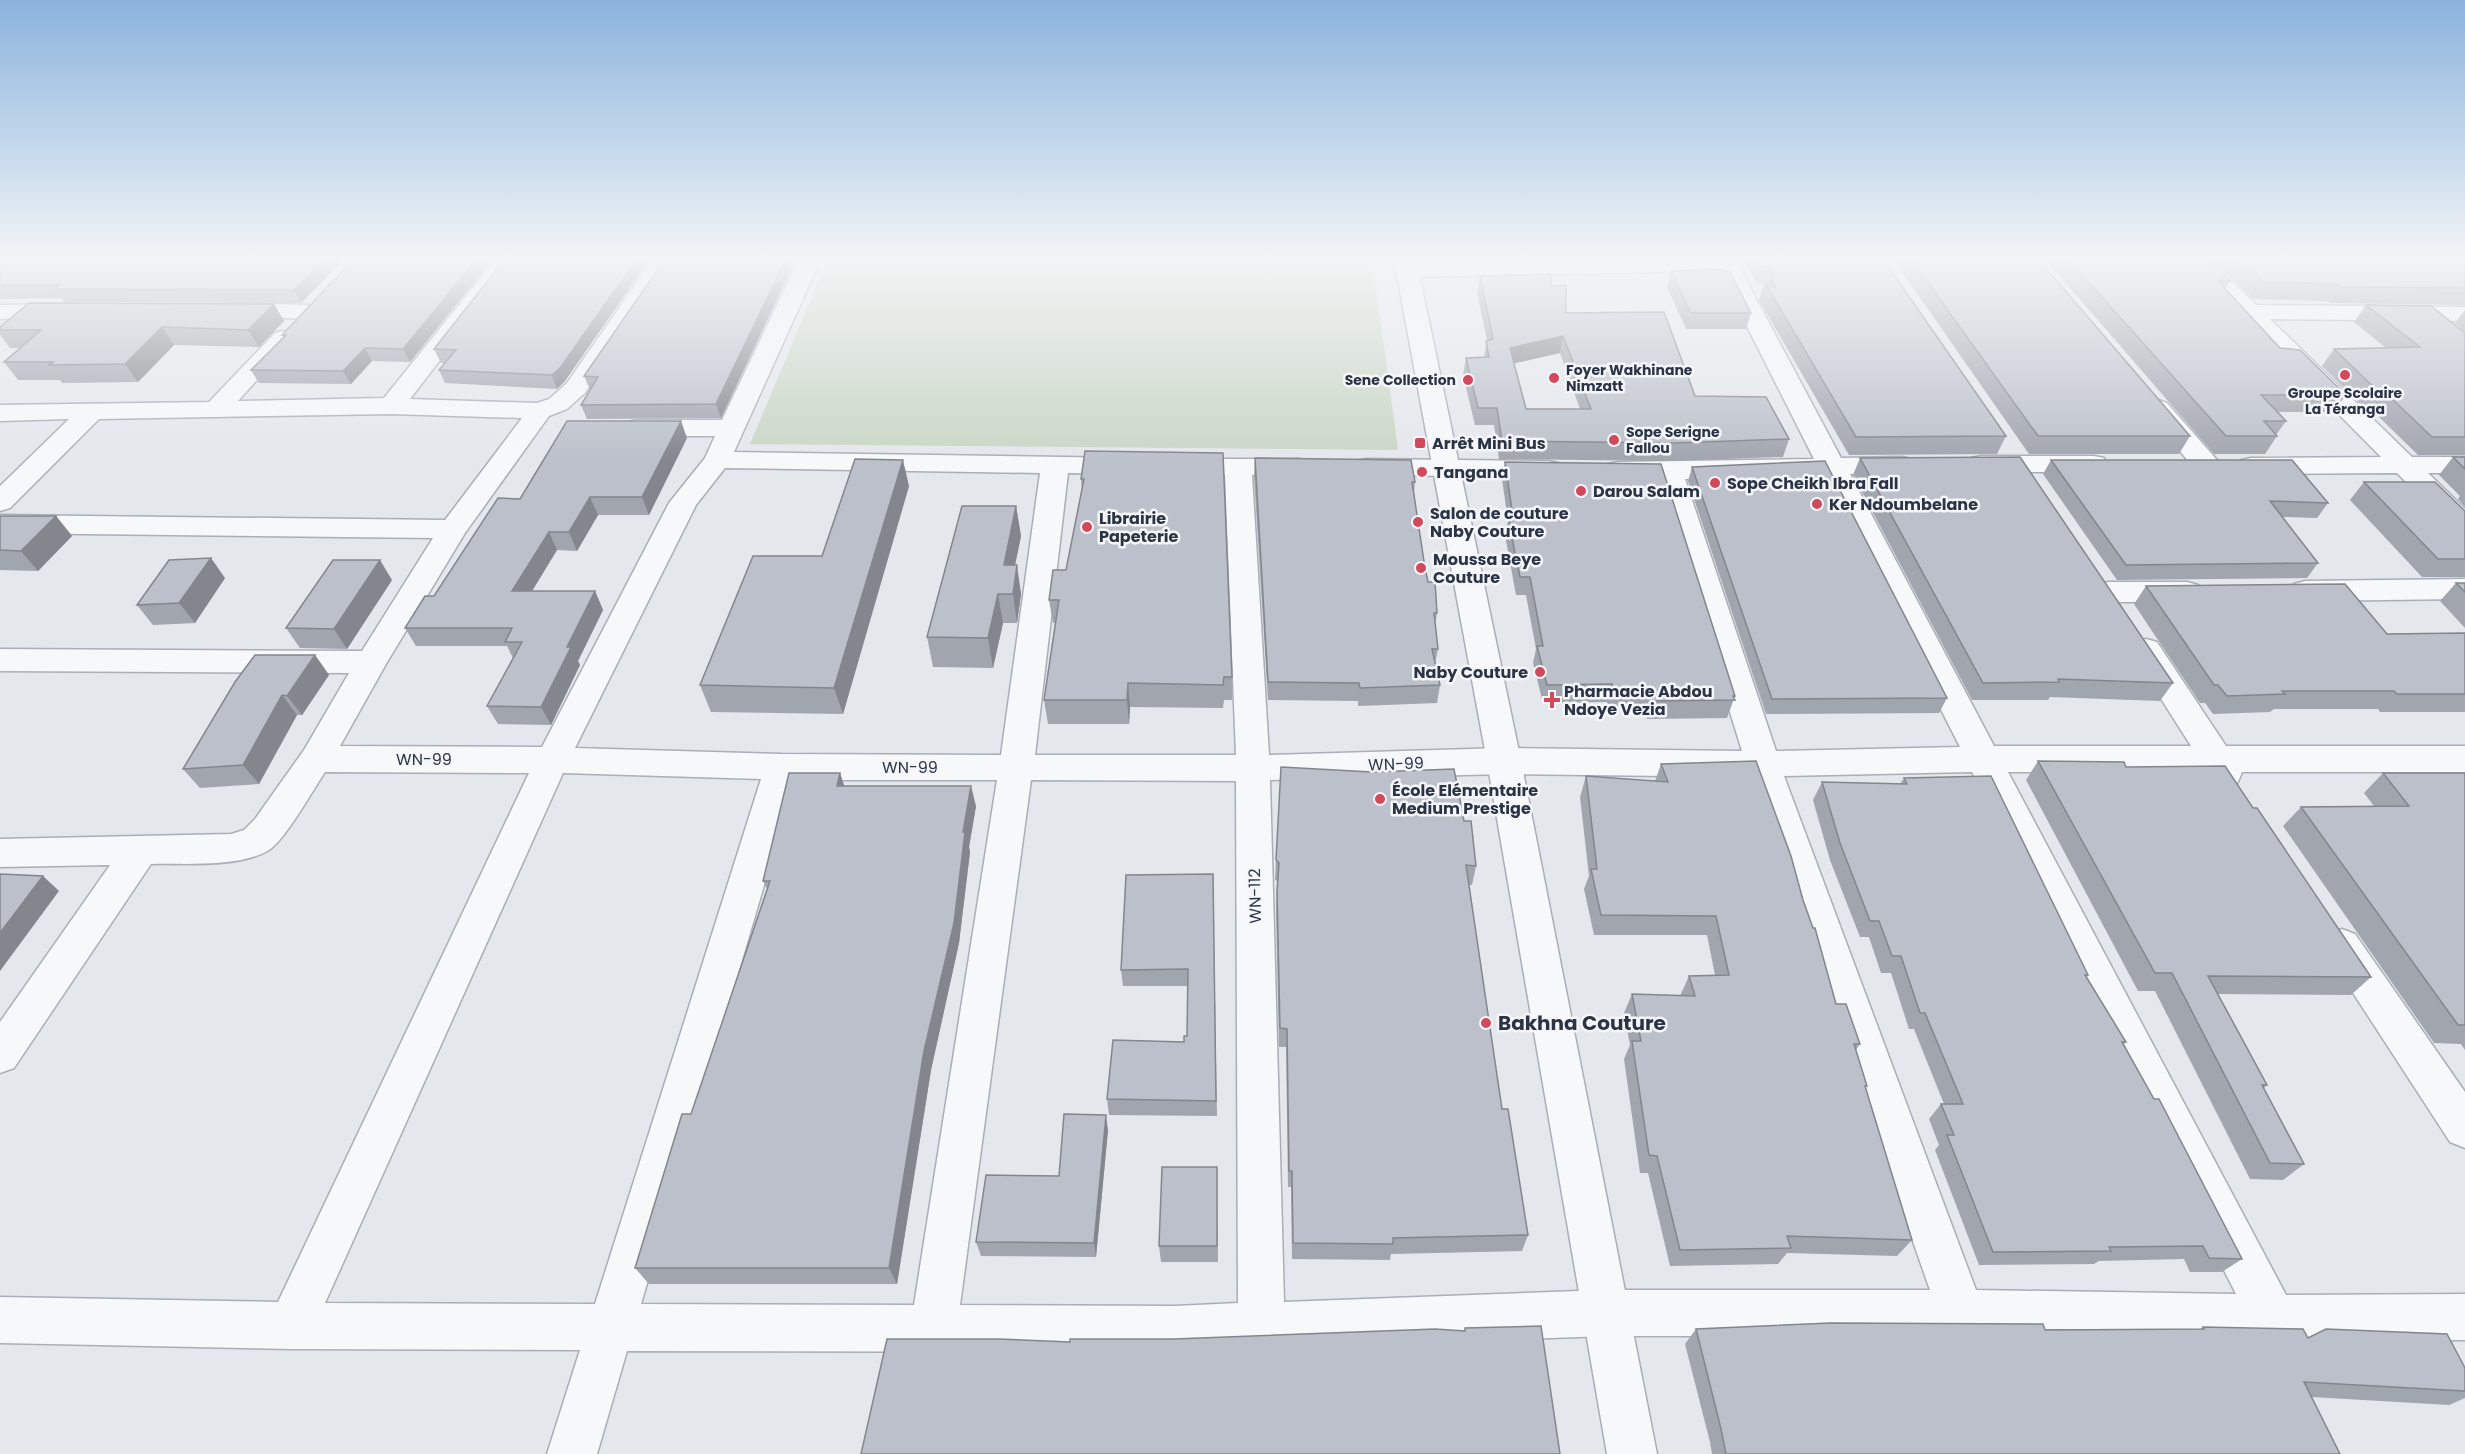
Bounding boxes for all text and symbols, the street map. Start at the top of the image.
place label: Foyer Wakhinane Nimzatt [1566,360,1693,396]
marker: Groupe Scolaire La Téranga [2338,368,2352,382]
place label: Sene Collection [1345,370,1456,390]
marker: Foyer Wakhinane Nimzatt [1547,371,1561,385]
marker: Sene Collection [1461,373,1475,387]
place label: Groupe Scolaire La Téranga [2288,383,2403,419]
place label: Sope Serigne Fallou [1626,422,1720,458]
place label: Arrêt Mini Bus [1432,432,1546,455]
marker: Sope Serigne Fallou [1607,433,1621,447]
marker: Arrêt Mini Bus [1413,436,1427,450]
place label: Tangana [1434,461,1508,484]
marker: Tangana [1415,465,1429,479]
place label: Sope Cheikh Ibra Fall [1727,472,1899,495]
marker: Sope Cheikh Ibra Fall [1708,476,1722,490]
place label: Darou Salam [1593,480,1700,503]
marker: Darou Salam [1574,484,1588,498]
place label: Ker Ndoumbelane [1829,493,1978,516]
marker: Ker Ndoumbelane [1810,497,1824,511]
place label: Salon de couture Naby Couture [1430,502,1569,543]
place label: Librairie Papeterie [1099,507,1178,548]
marker: Salon de couture Naby Couture [1411,515,1425,529]
marker: Librairie Papeterie [1080,520,1094,534]
place label: Moussa Beye Couture [1433,548,1541,589]
marker: Moussa Beye Couture [1414,561,1428,575]
place label: Naby Couture [1414,661,1528,684]
marker: Naby Couture [1533,665,1547,679]
place label: Pharmacie Abdou Ndoye Vezia [1564,680,1712,721]
marker: Pharmacie Abdou Ndoye Vezia [1545,693,1559,707]
street label: WN-99 [396,748,452,771]
street label: WN-99 [1368,752,1424,776]
street label: WN-99 [882,756,938,779]
place label: École Elémentaire Medium Prestige [1392,779,1538,820]
marker: École Elémentaire Medium Prestige [1373,792,1387,806]
street label: WN-112 [1243,868,1267,924]
place label: Bakhna Couture [1498,1009,1666,1037]
marker: Bakhna Couture [1479,1016,1493,1030]

